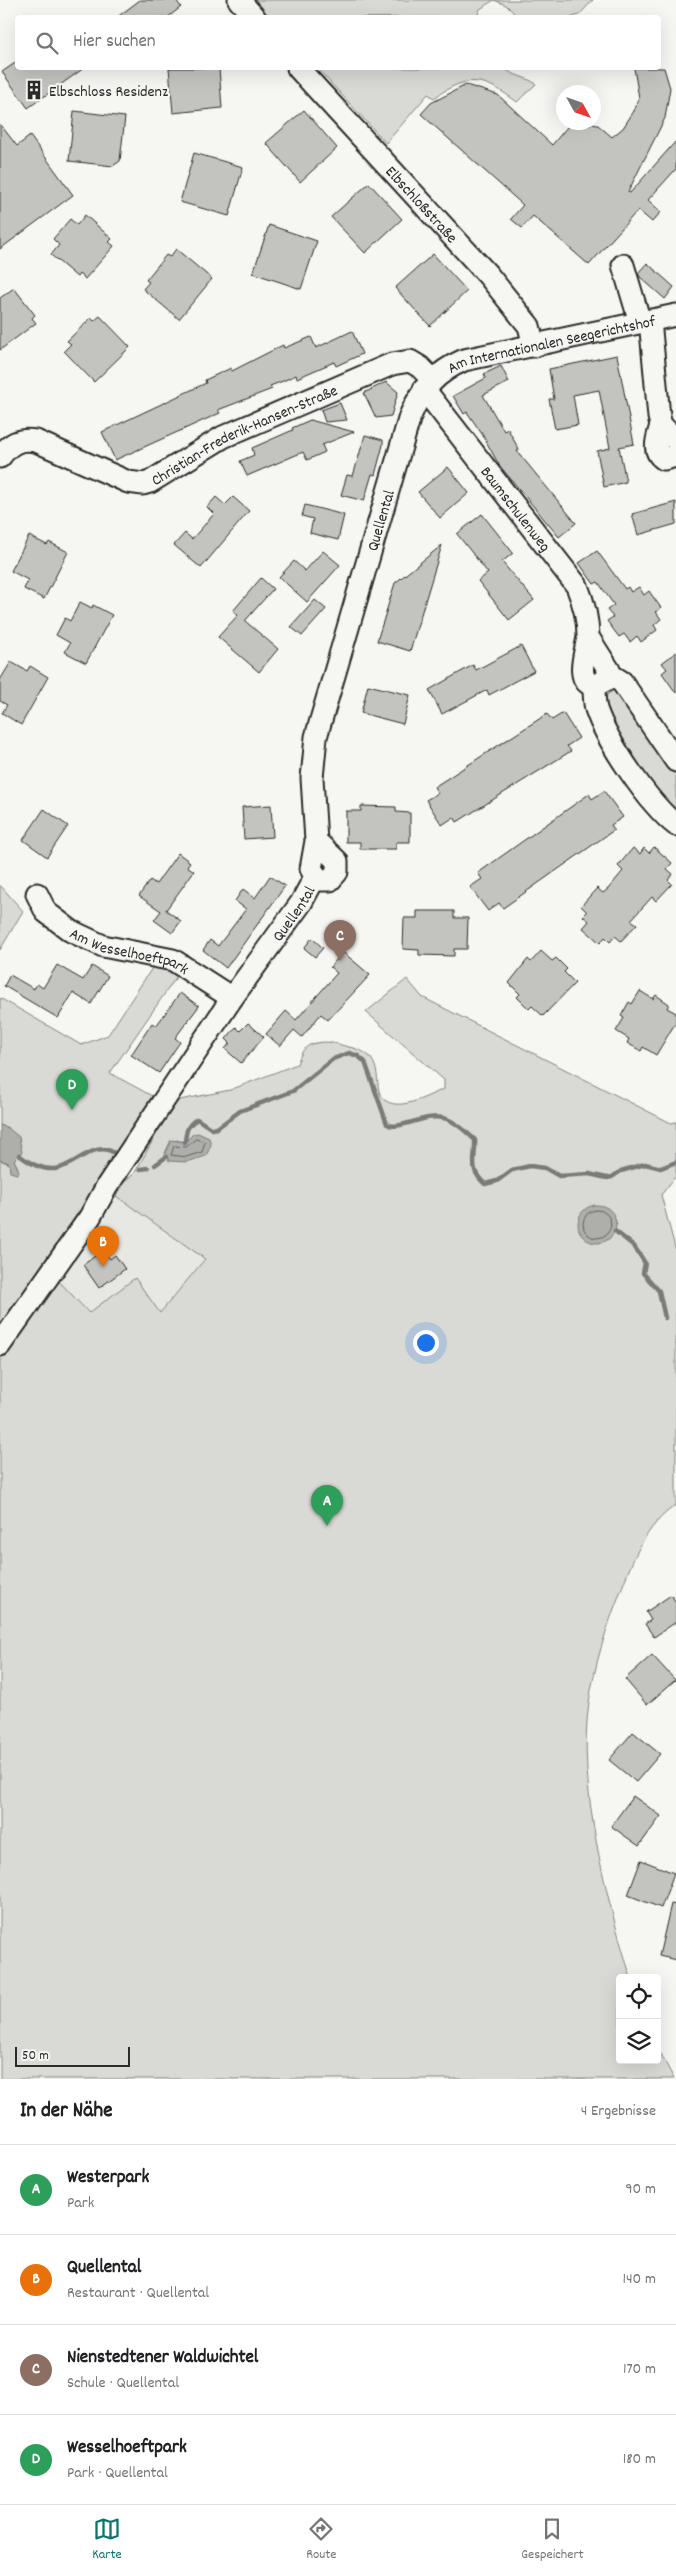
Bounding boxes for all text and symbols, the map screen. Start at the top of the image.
search box [15,15,661,70]
icon: search [33,29,61,57]
text: Hier suchen [73,29,156,56]
building icon: Elbschloss Residenz [23,79,45,101]
place label: Elbschloss Residenz [49,81,168,104]
north arrow [556,85,601,130]
street label: Elbschloßstraße [379,161,462,249]
street label: Am Internationalen Seegerichtshof [444,311,658,380]
street label: Christian-Frederik-Hansen-Straße [147,380,342,493]
street label: Baumschulenweg [474,462,555,558]
street label: Quellental [362,487,402,554]
street label: Quellental [268,882,322,947]
pin: C [324,920,356,961]
street label: Am Wesselhoeftpark [65,923,193,982]
pin: D [56,1069,88,1110]
pin: B [87,1226,119,1267]
your location [413,1330,439,1356]
pin: A [311,1485,343,1526]
map controls [616,1974,661,2064]
button: locate [616,1974,661,2019]
button: layers [616,2019,661,2064]
scale bar [15,2044,130,2067]
text: 50 m [22,2046,49,2066]
text: In der Nähe [20,2097,112,2127]
text: 4 Ergebnisse [581,2100,656,2123]
text: Westerpark [67,2165,149,2192]
text: A [32,2178,40,2201]
text: 90 m [625,2178,656,2201]
text: Park [67,2192,94,2215]
text: Quellental [67,2255,141,2282]
text: B [32,2268,40,2291]
text: 140 m [622,2268,656,2291]
text: Restaurant · Quellental [67,2282,209,2305]
text: Nienstedtener Waldwichtel [67,2345,258,2372]
text: C [32,2358,40,2381]
text: 170 m [623,2358,656,2381]
text: Schule · Quellental [67,2372,179,2395]
text: Wesselhoeftpark [67,2435,187,2462]
text: D [32,2448,40,2471]
text: 180 m [623,2448,656,2471]
text: Park · Quellental [67,2462,168,2485]
tab: Karte [92,2515,122,2565]
tab: Route [306,2515,337,2565]
tab: Gespeichert [521,2515,584,2565]

